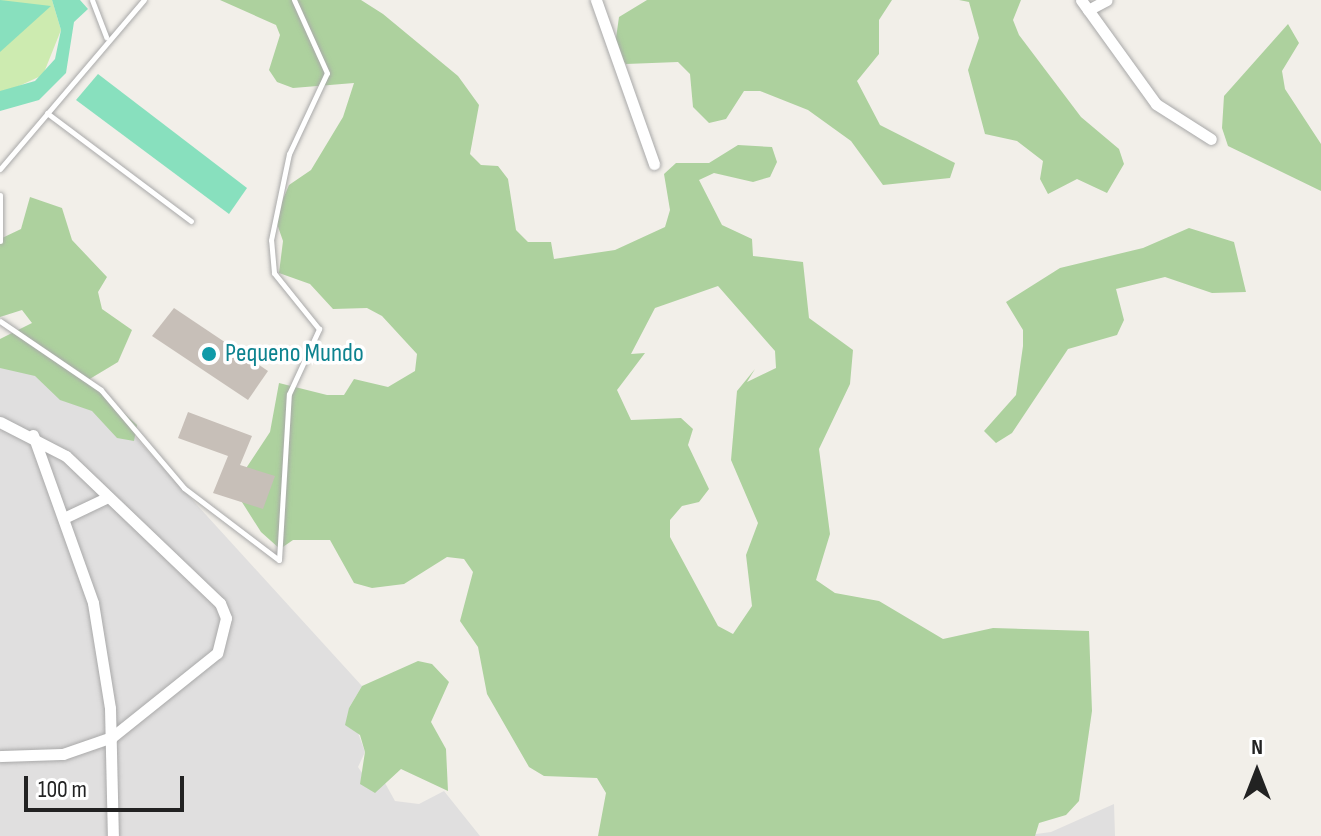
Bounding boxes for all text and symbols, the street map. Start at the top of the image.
place label: Pequeno Mundo [225,338,364,370]
marker: Pequeno Mundo [200,345,218,363]
north arrow [1217,732,1297,812]
text: N [1251,734,1263,761]
scale bar [28,760,188,810]
text: 100 m [38,775,87,804]

